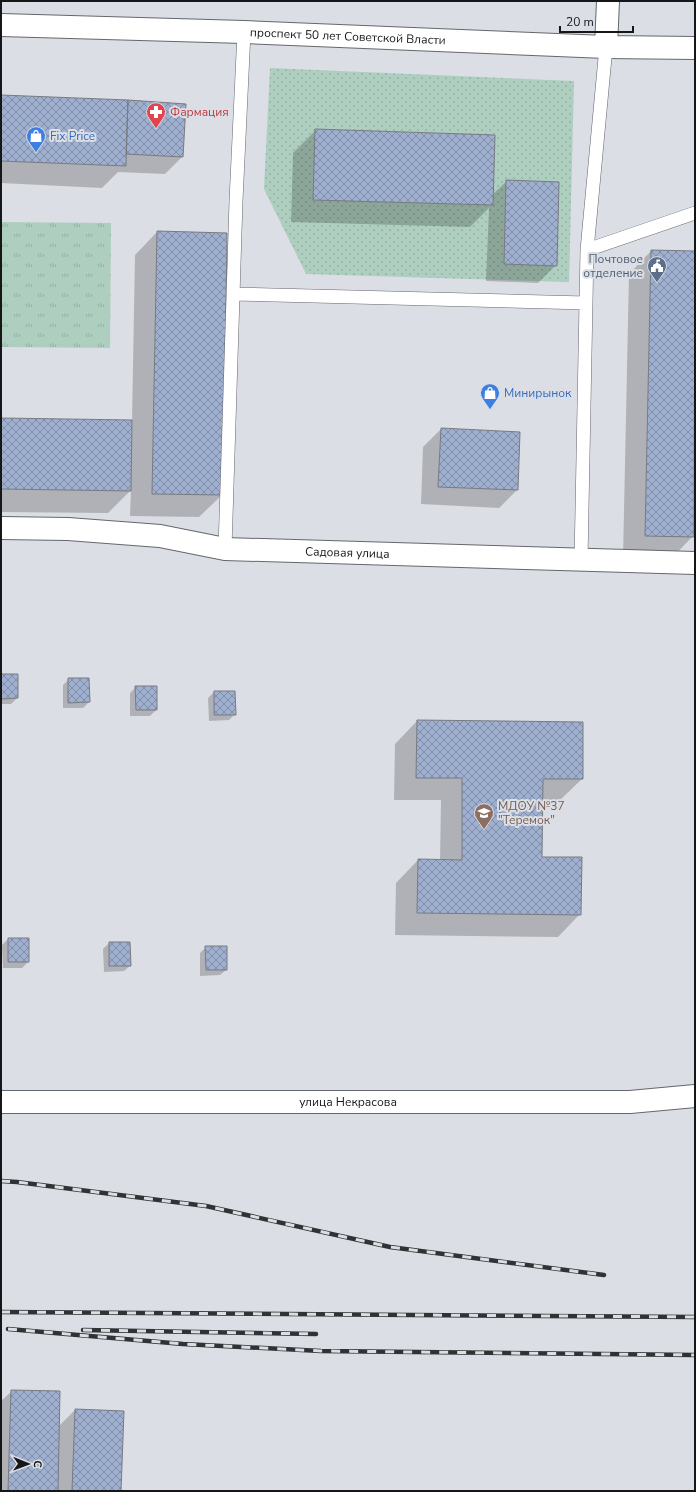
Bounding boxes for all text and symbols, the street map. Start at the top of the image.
scale bar [560,8,633,34]
text: 20 m [566,14,594,30]
street label: проспект 50 лет Советской Власти [250,24,446,48]
pharmacy icon: Фармация [145,101,167,129]
place label: Фармация [170,104,229,120]
shop icon: Fix Price [25,125,47,153]
place label: Fix Price [50,128,95,144]
place label: Почтовое отделение [583,251,643,281]
public building icon: Почтовое отделение [646,255,668,283]
shop icon: Минирынок [479,382,501,410]
place label: Минирынок [504,385,572,401]
street label: Садовая улица [305,543,390,562]
place label: МДОУ №37 "Теремок" [498,798,565,828]
school or university icon: МДОУ №37 "Теремок" [473,802,495,830]
street label: улица Некрасова [299,1094,397,1110]
north arrow [8,1444,48,1484]
text: С [30,1460,45,1469]

